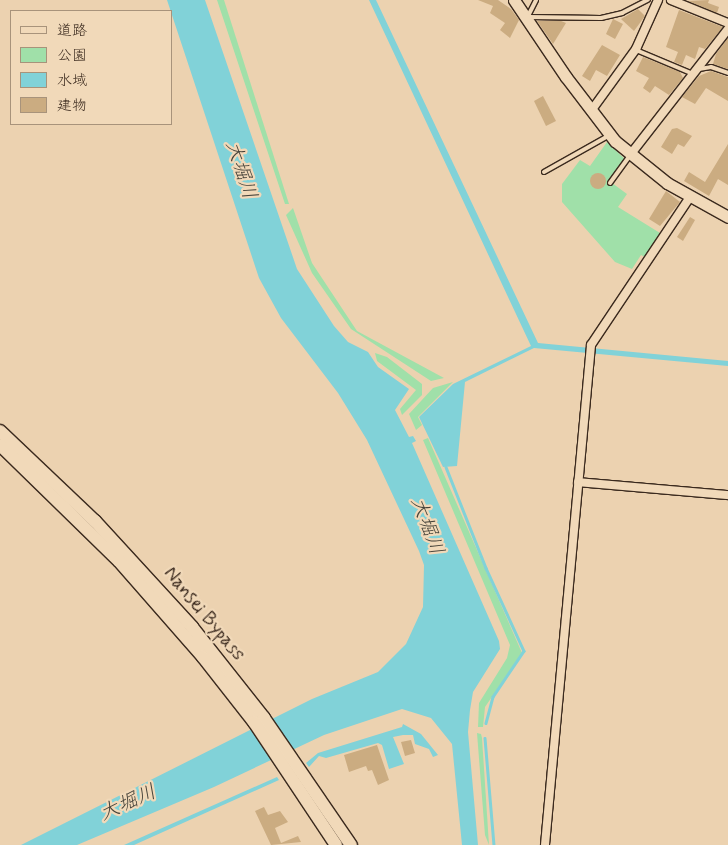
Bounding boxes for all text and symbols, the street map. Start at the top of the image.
legend [10,10,172,125]
text: 道路 [57,21,87,41]
text: 公園 [57,46,87,66]
text: 水域 [57,71,87,91]
text: 建物 [57,96,87,116]
water label: 大堀川 [220,138,262,202]
water label: 大堀川 [405,494,449,558]
street label: Nansei Bypass [158,563,250,665]
water label: 大堀川 [96,780,160,826]

